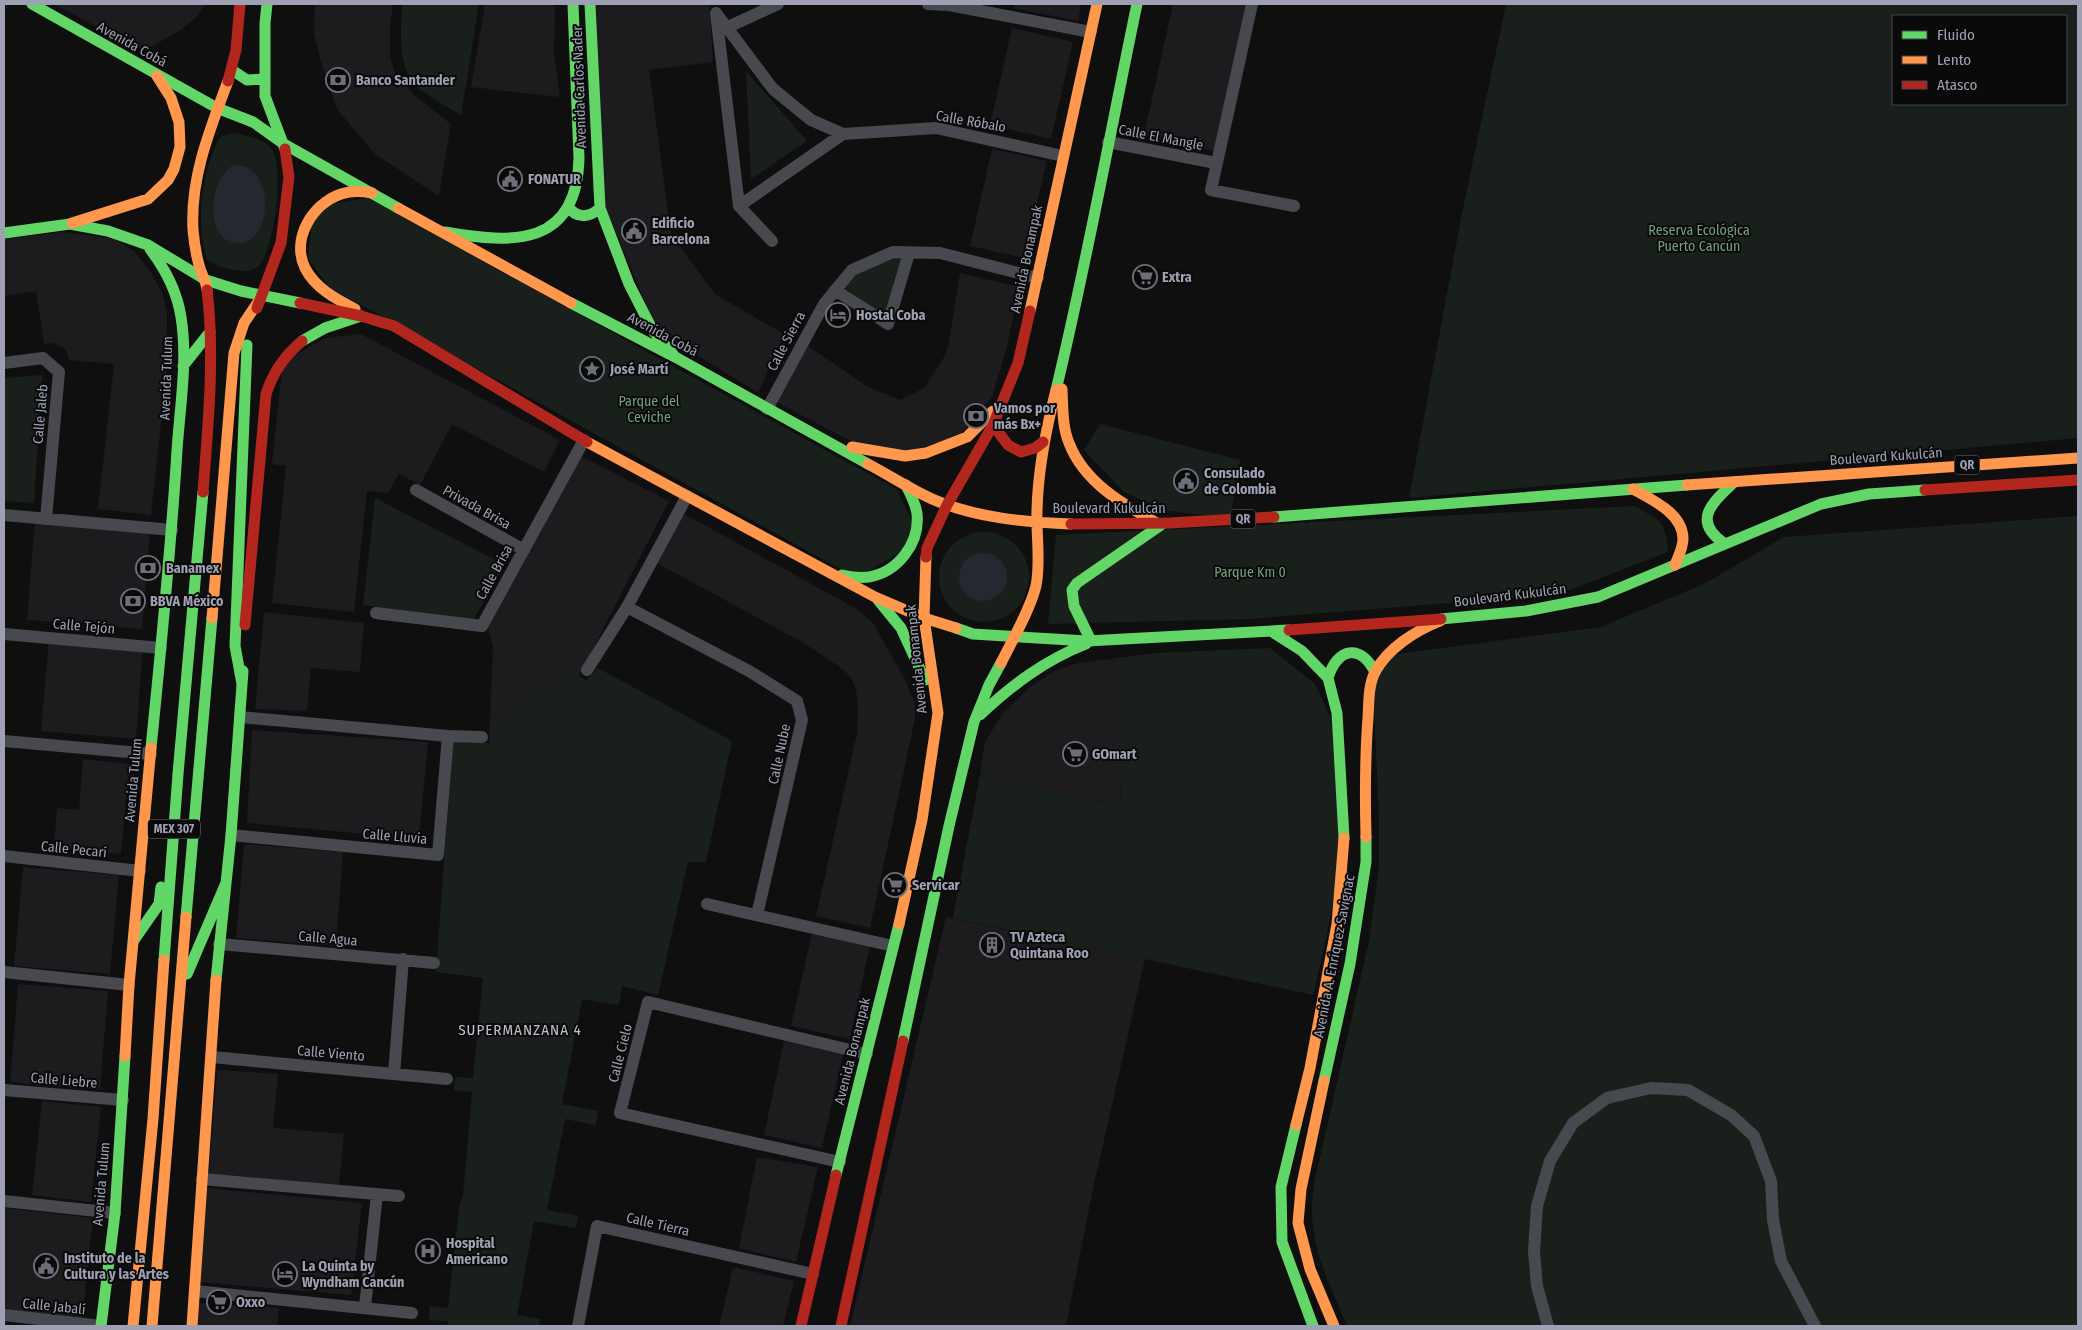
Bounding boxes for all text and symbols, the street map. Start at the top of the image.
legend [1892,15,2067,105]
street label: Avenida Cobá [94,18,170,71]
street label: Avenida Carlos Nader [569,25,590,149]
text: Fluido [1937,26,1975,44]
text: Lento [1937,51,1971,69]
bank icon: Banco Santander [325,67,351,93]
place label: Banco Santander [356,72,456,89]
text: Atasco [1937,76,1977,94]
street label: Calle Róbalo [934,107,1007,136]
street label: Calle El Mangle [1117,121,1205,154]
public building icon: FONATUR [497,166,523,192]
place label: FONATUR [528,171,581,188]
street label: Avenida Bonampak [1007,203,1046,315]
place label: Edificio Barcelona [652,215,710,248]
public building icon: Edificio Barcelona [621,218,647,244]
park label: Reserva Ecológica Puerto Cancún [1648,222,1750,255]
supermarket icon: Extra [1132,264,1158,290]
place label: Extra [1162,269,1192,286]
hotel icon: Hostal Coba [825,302,851,328]
place label: Hostal Coba [856,307,925,324]
street label: Avenida Cobá [625,309,701,360]
street label: Calle Sierra [764,309,809,374]
street label: Avenida Tulum [157,336,176,420]
place icon: José Martí [579,356,605,382]
place label: José Martí [609,361,669,378]
street label: Calle Jaleb [29,384,52,445]
park label: Parque del Ceviche [618,393,680,426]
place label: Vamos por más Bx+ [993,400,1056,433]
bank icon: Vamos por más Bx+ [963,403,989,429]
street label: Boulevard Kukulcán [1829,444,1943,469]
road number: QR [1954,456,1980,474]
place label: Consulado de Colombia [1204,465,1276,498]
public building icon: Consulado de Colombia [1173,468,1199,494]
street label: Privada Brisa [440,482,514,533]
street label: Boulevard Kukulcán [1052,500,1166,517]
road number: QR [1230,509,1256,528]
street label: Calle Brisa [472,542,516,603]
bank icon: Banamex [135,555,161,581]
place label: Banamex [166,560,220,577]
park label: Parque Km 0 [1214,564,1286,581]
street label: Boulevard Kukulcán [1453,580,1567,611]
bank icon: BBVA México [120,588,146,614]
place label: BBVA México [150,593,224,610]
street label: Avenida Bonampak [902,603,931,714]
street label: Calle Tejón [52,615,116,638]
street label: Calle Nube [765,722,794,786]
street label: Avenida Tulum [121,737,146,823]
supermarket icon: GOmart [1062,741,1088,767]
place label: GOmart [1092,746,1138,763]
road number: MEX 307 [148,820,200,839]
street label: Calle Lluvia [362,825,428,848]
street label: Calle Pecarí [40,838,108,861]
supermarket icon: Servicar [882,872,908,898]
street label: Avenida A. Enríquez Savignac [1310,873,1359,1039]
place label: Servicar [912,877,961,894]
street label: Calle Agua [298,927,358,950]
place label: TV Azteca Quintana Roo [1010,929,1089,962]
building icon: TV Azteca Quintana Roo [979,932,1005,958]
street label: Avenida Bonampak [831,995,874,1106]
district label: SUPERMANZANA 4 [458,1021,582,1039]
street label: Calle Cielo [605,1022,636,1084]
street label: Calle Viento [296,1042,366,1065]
street label: Calle Liebre [30,1069,98,1092]
street label: Avenida Tulum [89,1141,114,1227]
street label: Calle Tierra [625,1209,691,1240]
place label: Hospital Americano [445,1235,508,1268]
hospital icon: Hospital Americano [415,1238,441,1264]
place label: Instituto de la Cultura y las Artes [64,1250,169,1283]
public building icon: Instituto de la Cultura y las Artes [33,1253,59,1279]
place label: La Quinta by Wyndham Cancún [302,1258,404,1291]
hotel icon: La Quinta by Wyndham Cancún [272,1261,298,1287]
supermarket icon: Oxxo [206,1289,232,1315]
place label: Oxxo [236,1294,266,1311]
street label: Calle Jabalí [22,1295,87,1318]

